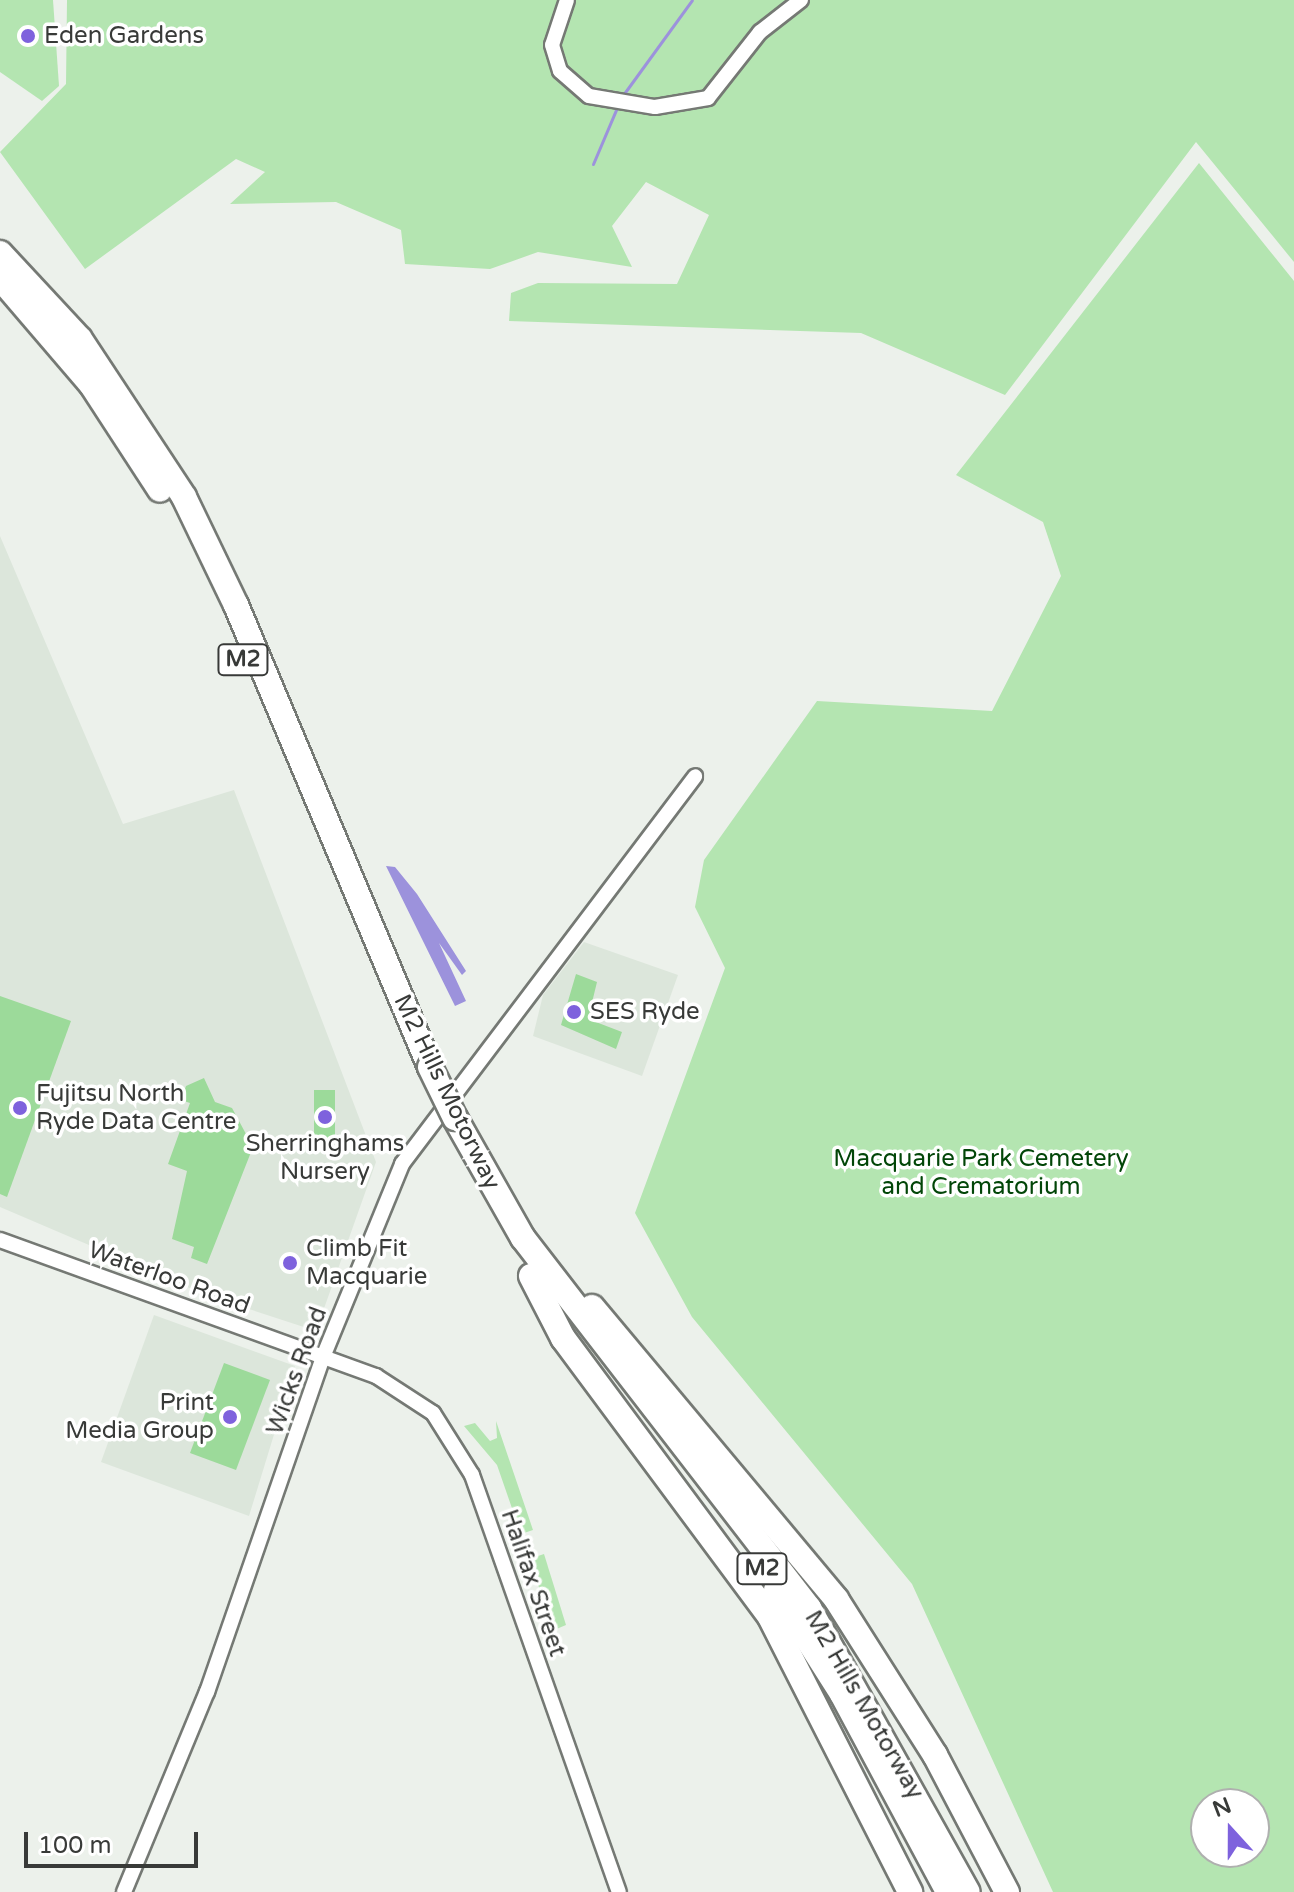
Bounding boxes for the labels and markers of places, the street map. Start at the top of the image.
place label: Eden Gardens [44,22,204,50]
marker: Eden Gardens [19,27,37,45]
place label: SES Ryde [590,998,700,1026]
marker: SES Ryde [565,1003,583,1021]
place label: Fujitsu North Ryde Data Centre [36,1080,236,1136]
marker: Fujitsu North Ryde Data Centre [11,1099,29,1117]
marker: Sherringhams Nursery [316,1108,334,1126]
place label: Sherringhams Nursery [246,1130,404,1186]
place label: Climb Fit Macquarie [306,1235,427,1291]
marker: Climb Fit Macquarie [281,1254,299,1272]
place label: Print Media Group [65,1389,214,1445]
marker: Print Media Group [221,1408,239,1426]

